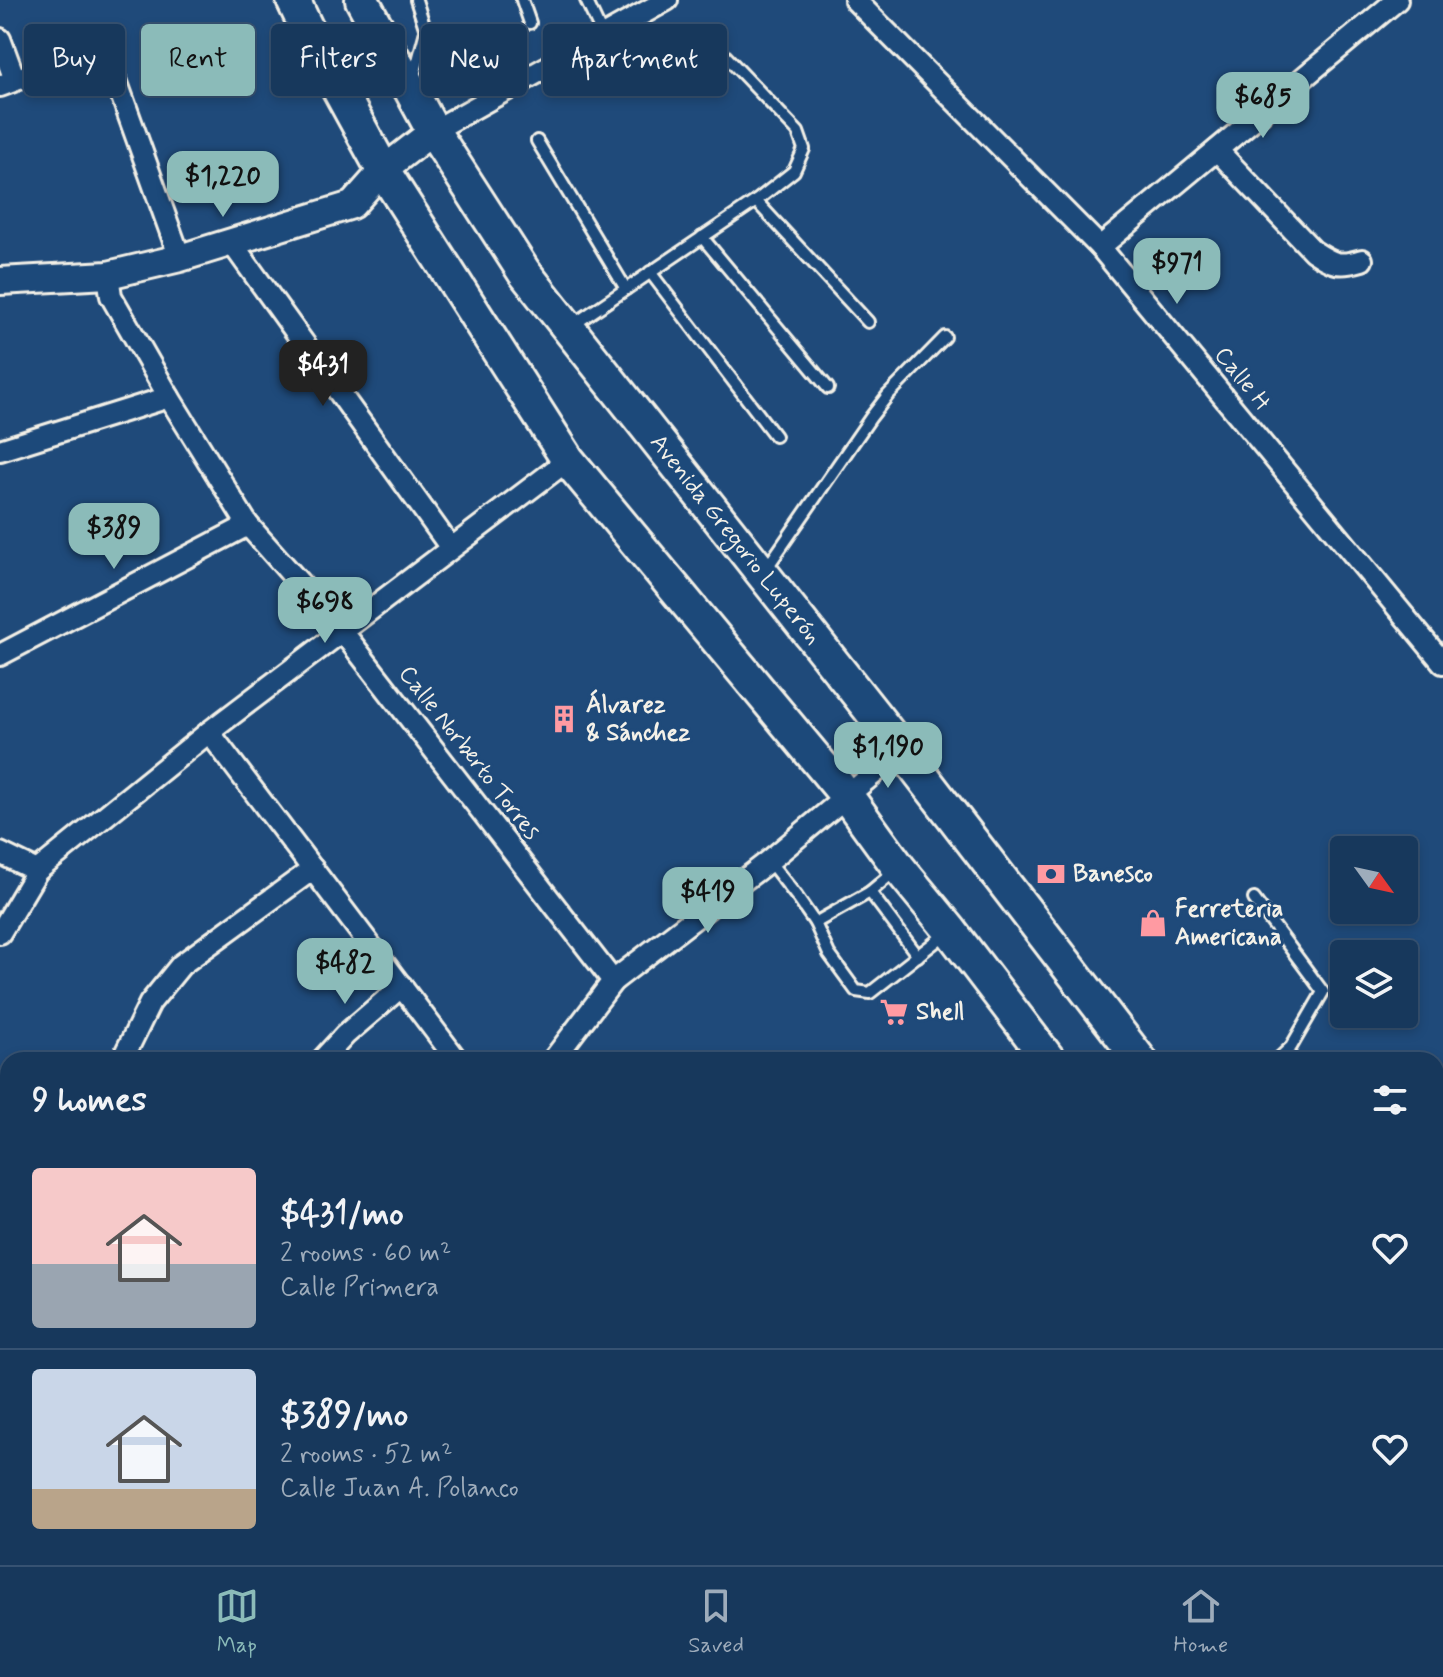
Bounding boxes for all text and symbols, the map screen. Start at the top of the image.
chip: Buy [24,24,125,96]
chip: Rent [141,24,255,96]
chip: Filters [271,24,405,96]
chip: New [421,24,527,96]
chip: Apartment [543,24,727,96]
pin: $685 [1216,72,1310,140]
text: $685 [1234,81,1292,115]
pin: $1,220 [158,151,288,219]
text: $1,220 [185,160,261,194]
pin: $971 [1130,238,1224,306]
text: $971 [1151,247,1203,281]
pin: $431 [276,340,370,408]
street label: Calle H [1207,341,1277,417]
text: $431 [297,349,349,383]
street label: Avenida Gregorio Luperón [643,428,829,651]
pin: $389 [67,503,161,571]
text: $389 [87,512,142,546]
pin: $698 [278,577,372,645]
text: $698 [296,586,354,620]
street label: Calle Norberto Torres [391,659,547,847]
place label: Álvarez & Sánchez [586,689,690,749]
building icon: Álvarez & Sánchez [549,704,579,734]
pin: $1,190 [823,722,953,790]
text: $1,190 [852,731,924,765]
north arrow [1330,836,1418,924]
map controls [1330,836,1418,1028]
bank icon: Banesco [1036,859,1066,889]
place label: Banesco [1073,859,1153,890]
pin: $419 [661,867,755,935]
text: $419 [680,876,736,910]
place label: Ferreteria Americana [1175,894,1284,953]
shop icon: Ferreteria Americana [1138,908,1168,938]
pin: $482 [298,938,392,1006]
button: layers [1330,940,1418,1028]
text: $482 [315,947,375,981]
supermarket icon: Shell [879,997,909,1027]
place label: Shell [916,997,964,1028]
text: 9 homes [32,1078,147,1123]
icon: filters [1368,1078,1412,1122]
text: $431/mo [280,1192,404,1237]
icon: home [96,1200,192,1296]
icon: heart [1368,1226,1412,1270]
text: 2 rooms · 60 m² [280,1237,451,1271]
text: Calle Primera [280,1271,439,1305]
text: $389/mo [280,1393,408,1438]
icon: home [96,1401,192,1497]
icon: heart [1368,1427,1412,1471]
text: 2 rooms · 52 m² [280,1438,452,1472]
text: Calle Juan A. Polanco [280,1472,519,1506]
tab: Map [215,1584,259,1660]
tab: Saved [688,1584,744,1660]
tab: Home [1174,1584,1228,1660]

